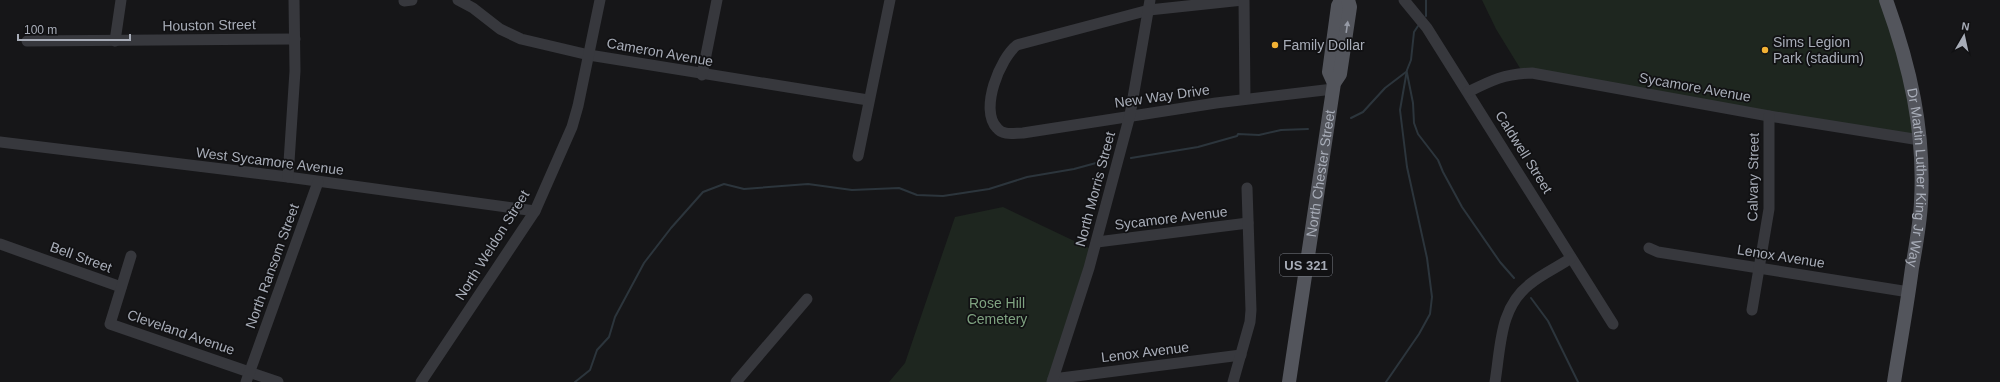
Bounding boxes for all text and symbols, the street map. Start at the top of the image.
scale bar [18,16,130,42]
street label: Houston Street [162,16,256,34]
north arrow [1944,16,1984,56]
text: N [1961,20,1970,33]
one-way arrow [1344,21,1350,33]
text: 100 m [24,23,57,37]
place label: Sims Legion Park (stadium) [1773,34,1864,66]
street label: Cameron Avenue [605,35,715,69]
place label: Family Dollar [1283,37,1365,53]
marker: Family Dollar [1270,40,1280,50]
marker: Sims Legion Park (stadium) [1760,45,1770,55]
street label: Sycamore Avenue [1638,69,1752,105]
street label: New Way Drive [1113,81,1211,111]
street label: Dr Martin Luther King Jr Way [1904,87,1930,268]
street label: Caldwell Street [1492,108,1556,196]
street label: North Chester Street [1303,109,1338,238]
street label: North Morris Street [1072,130,1118,248]
street label: Calvary Street [1744,132,1762,221]
street label: West Sycamore Avenue [195,144,345,178]
street label: North Weldon Street [452,187,532,303]
street label: North Ransom Street [242,201,302,331]
street label: Sycamore Avenue [1114,203,1228,233]
street label: Bell Street [48,238,114,276]
street label: Lenox Avenue [1736,241,1826,271]
road number: US 321 [1280,254,1332,276]
park label: Rose Hill Cemetery [967,295,1027,327]
street label: Cleveland Avenue [125,306,237,358]
street label: Lenox Avenue [1100,339,1190,365]

